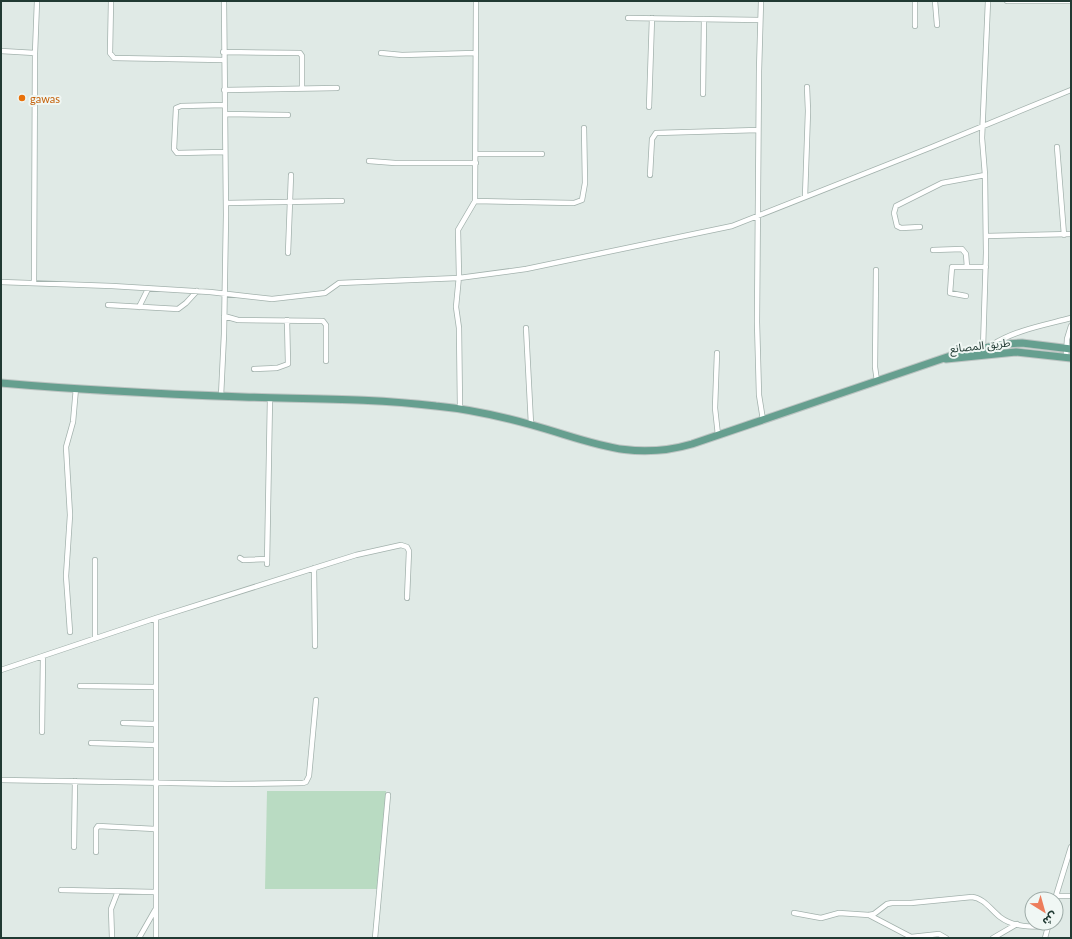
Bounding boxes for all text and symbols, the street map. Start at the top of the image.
place label: gawas [30,92,60,105]
marker: gawas [17,93,27,103]
street label: طريق المصانع [949,335,1011,357]
north arrow [1024,891,1064,931]
text: ش [1040,909,1060,929]

